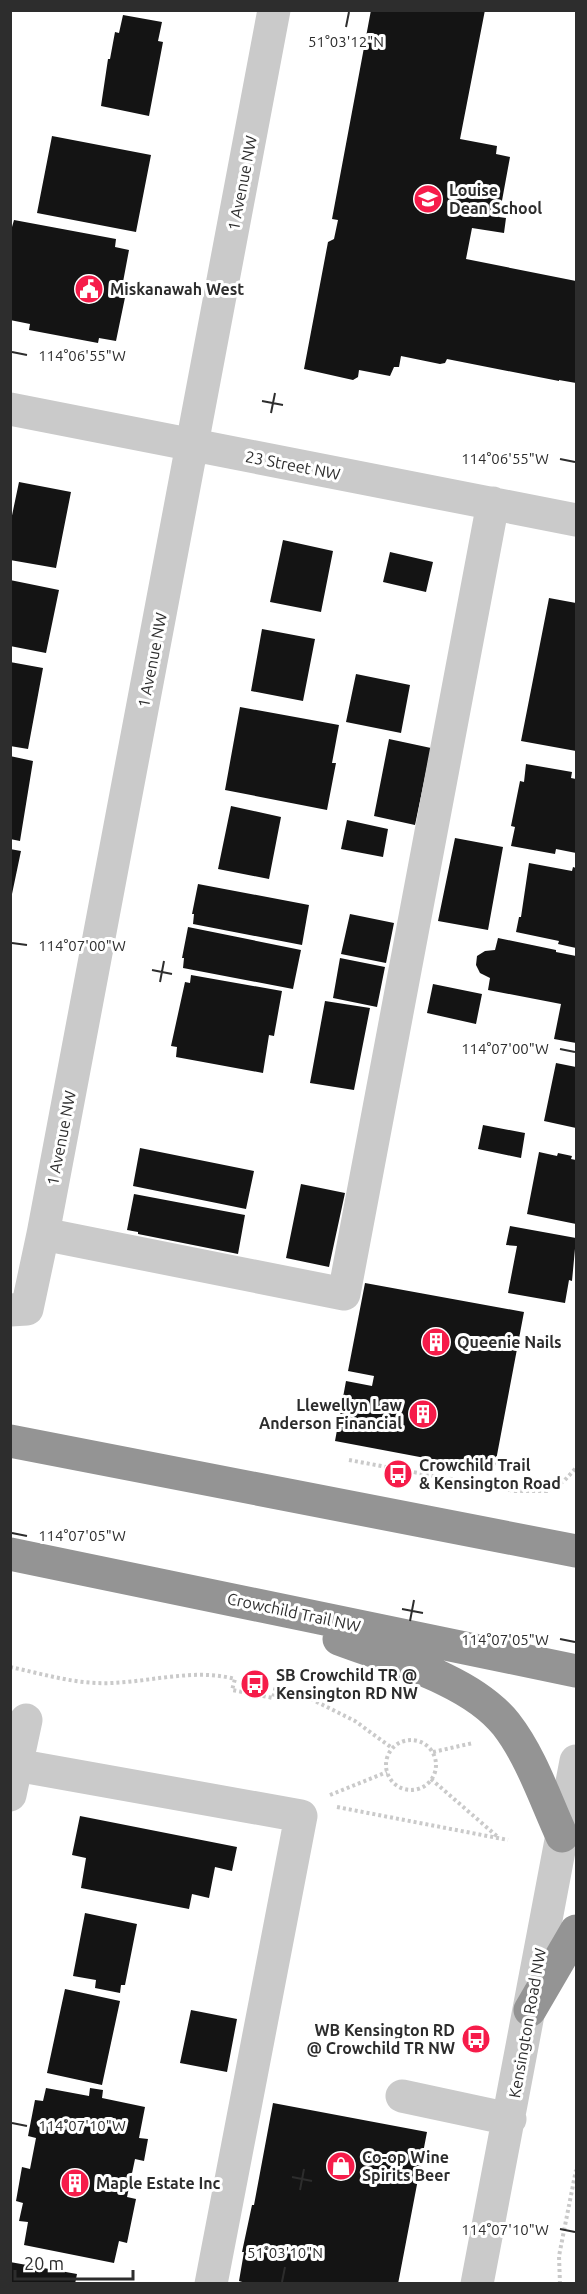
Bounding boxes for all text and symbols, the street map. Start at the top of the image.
text: 51°03'12"N [308,33,384,50]
street label: 1 Avenue NW [224,134,260,232]
place label: Louise Dean School [449,181,542,217]
school or university icon: Louise Dean School [412,183,444,215]
public building icon: Miskanawah West [73,273,105,305]
place label: Miskanawah West [110,280,244,298]
text: 114°06'55"W [38,347,126,364]
street label: 23 Street NW [244,447,342,483]
text: 114°06'55"W [461,450,549,467]
street label: 1 Avenue NW [134,611,170,709]
text: 114°07'00"W [38,937,126,954]
text: 114°07'00"W [461,1040,549,1057]
street label: 1 Avenue NW [43,1089,79,1187]
building icon: Queenie Nails [420,1326,452,1358]
place label: Queenie Nails [457,1333,562,1351]
place label: Llewellyn Law Anderson Financial [259,1396,402,1432]
building icon: Llewellyn Law Anderson Financial [407,1398,439,1430]
place label: Crowchild Trail & Kensington Road [419,1456,561,1492]
bus stop icon: Crowchild Trail & Kensington Road [382,1458,414,1490]
text: 114°07'05"W [38,1527,126,1544]
street label: Crowchild Trail NW [226,1589,363,1635]
text: 114°07'05"W [461,1631,549,1648]
place label: SB Crowchild TR @ Kensington RD NW [276,1666,418,1702]
bus stop icon: SB Crowchild TR @ Kensington RD NW [239,1668,271,1700]
street label: Kensington Road NW [505,1946,549,2099]
place label: WB Kensington RD @ Crowchild TR NW [306,2021,455,2057]
bus stop icon: WB Kensington RD @ Crowchild TR NW [460,2023,492,2055]
text: 114°07'10"W [38,2117,126,2134]
place label: Co-op Wine Spirits Beer [362,2148,450,2184]
shop icon: Co-op Wine Spirits Beer [325,2150,357,2182]
building icon: Maple Estate Inc [59,2167,91,2199]
place label: Maple Estate Inc [96,2174,221,2192]
text: 114°07'10"W [461,2221,549,2238]
scale bar [15,2243,134,2281]
text: 51°03'10"N [247,2244,323,2261]
text: 20 m [24,2253,64,2273]

